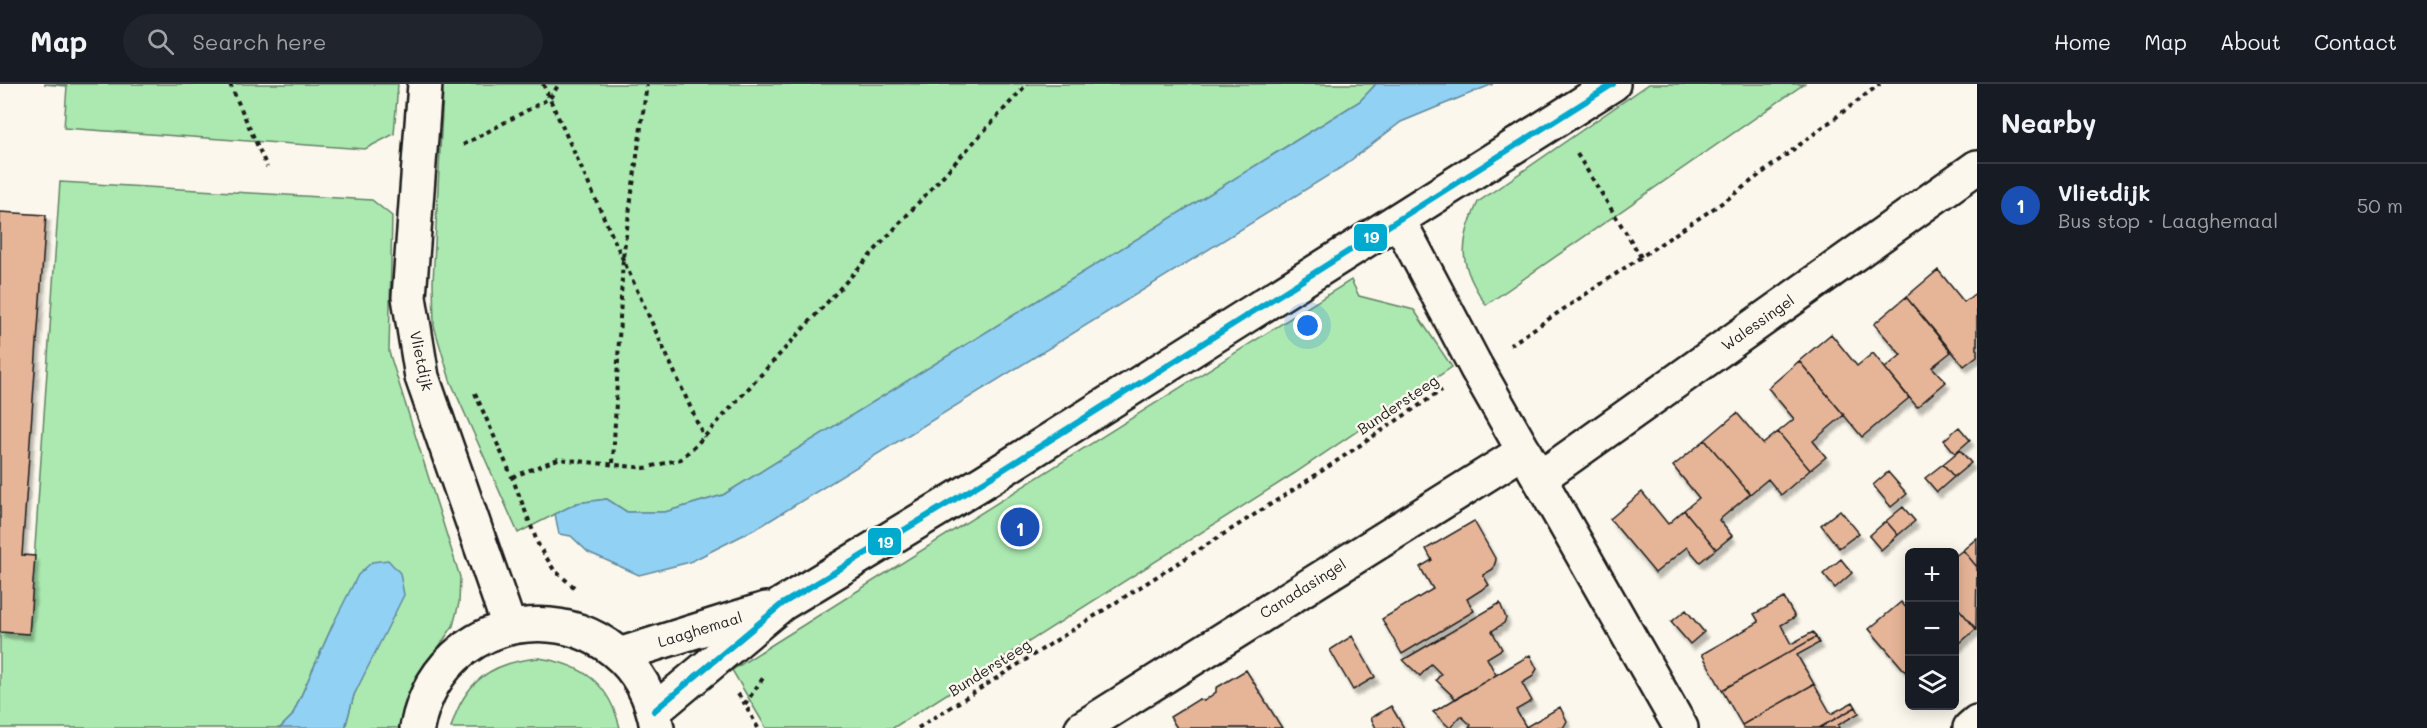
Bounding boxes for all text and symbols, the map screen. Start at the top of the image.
search box [123,14,543,68]
text: Map [30,23,87,59]
icon: search [144,25,177,58]
text: Search here [192,27,326,56]
text: Home [2054,28,2111,55]
text: Map [2144,28,2187,55]
text: About [2220,28,2281,55]
text: Contact [2314,28,2397,55]
text: Nearby [2001,106,2096,140]
text: Vlietdijk [2058,178,2150,207]
text: 1 [2016,192,2025,218]
text: 50 m [2357,192,2403,218]
text: Bus stop · Laaghemaal [2058,207,2278,233]
line badge: 19 [1353,223,1388,252]
text: 19 [1363,226,1380,247]
street label: Walessingel [1717,290,1798,355]
your location [1293,311,1322,340]
street label: Vlietdijk [406,329,438,393]
street label: Bundersteeg [1353,370,1442,439]
pin: 1 [1000,504,1040,550]
line badge: 19 [867,527,902,556]
text: 19 [877,531,894,552]
map controls [1905,548,1959,710]
button: + [1905,548,1959,602]
street label: Canadasingel [1255,554,1350,623]
button: − [1905,602,1959,656]
street label: Laaghemaal [655,607,744,651]
street label: Bundersteeg [945,634,1035,700]
button: layers [1905,656,1959,710]

